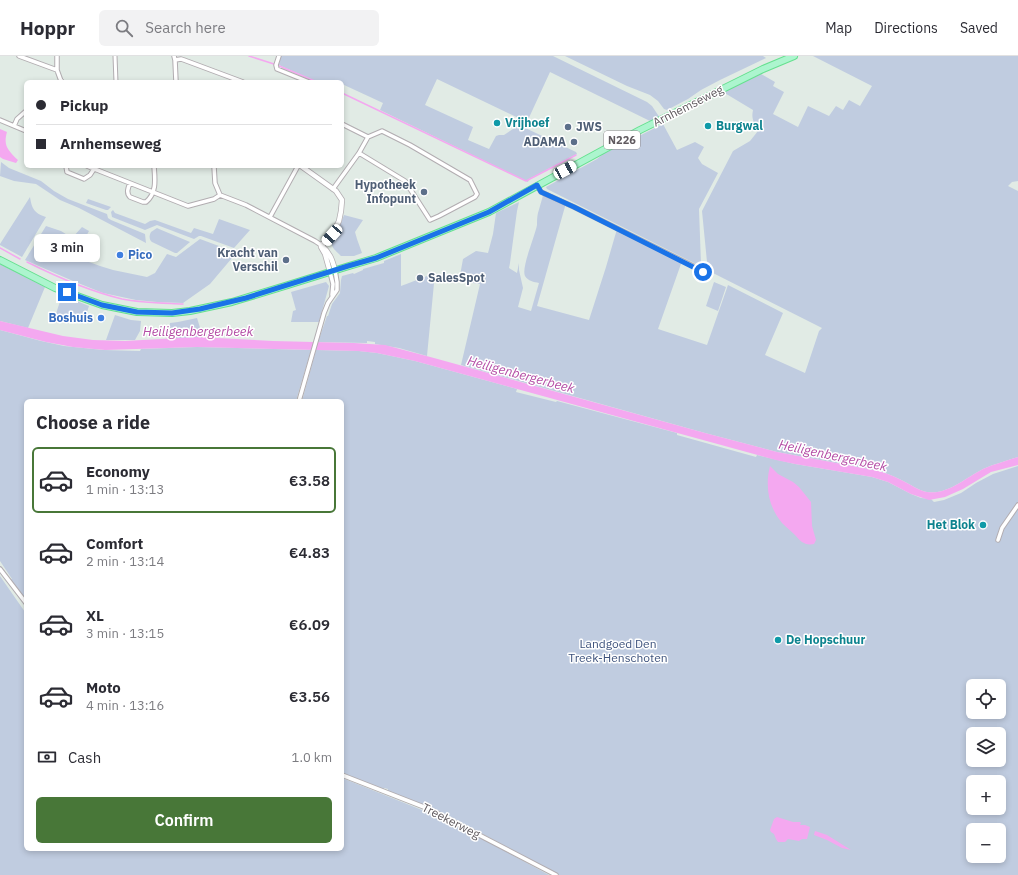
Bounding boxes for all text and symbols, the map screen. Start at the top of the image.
search box [99,10,379,46]
text: Hoppr [20,16,75,40]
icon: search [113,17,135,39]
text: Search here [145,18,226,37]
text: Map [825,19,852,37]
text: Directions [874,19,938,37]
text: Saved [960,19,998,37]
street label: Arnhemseweg [650,81,726,130]
text: Pickup [60,96,108,115]
place label: Vrijhoef [505,115,550,130]
marker: Vrijhoef [492,118,502,128]
place label: Burgwal [716,118,763,133]
place label: JWS [576,119,602,134]
marker: Burgwal [703,121,713,131]
marker: JWS [563,122,573,132]
road number: N226 [604,131,640,149]
text: Arnhemseweg [60,134,161,153]
place label: ADAMA [524,134,566,149]
marker: ADAMA [569,137,579,147]
car [552,159,578,181]
place label: Hypotheek Infopunt [355,177,416,206]
marker: Hypotheek Infopunt [419,187,429,197]
car [320,222,344,248]
callout: 3 min [34,234,100,262]
text: 3 min [50,239,84,256]
place label: Kracht van Verschil [217,245,278,274]
place label: Pico [128,247,152,262]
marker: Pico [115,250,125,260]
marker: Kracht van Verschil [281,255,291,265]
route start [694,263,712,281]
place label: SalesSpot [428,270,485,285]
marker: SalesSpot [415,273,425,283]
route end [58,283,76,301]
place label: Boshuis [48,310,93,325]
marker: Boshuis [96,313,106,323]
water label: Heiligenbergerbeek [143,323,253,340]
water label: Heiligenbergerbeek [465,352,577,397]
text: Choose a ride [36,411,150,434]
water label: Heiligenbergerbeek [777,436,889,475]
icon: car [38,462,74,498]
text: Economy [86,462,150,481]
text: €3.58 [289,471,330,490]
text: 1 min · 13:13 [86,481,164,498]
place label: Het Blok [927,517,975,532]
marker: Het Blok [978,520,988,530]
icon: car [38,534,74,570]
text: Comfort [86,534,143,553]
text: €4.83 [289,543,330,562]
text: 2 min · 13:14 [86,553,164,570]
icon: car [38,606,74,642]
text: XL [86,606,104,625]
text: €6.09 [289,615,330,634]
text: 3 min · 13:15 [86,625,164,642]
place label: De Hopschuur [786,632,865,647]
marker: De Hopschuur [773,635,783,645]
park label: Landgoed Den Treek-Henschoten [568,636,668,665]
icon: car [38,678,74,714]
text: Moto [86,678,121,697]
map controls [966,679,1006,863]
button: locate [966,679,1006,719]
text: €3.56 [289,687,330,706]
text: 4 min · 13:16 [86,697,164,714]
button: layers [966,727,1006,767]
icon: cash [36,746,58,768]
text: Cash [68,748,101,767]
text: 1.0 km [292,749,332,766]
button: + [966,775,1006,815]
button: Confirm [36,797,332,843]
street label: Treekerweg [420,800,483,842]
button: − [966,823,1006,863]

